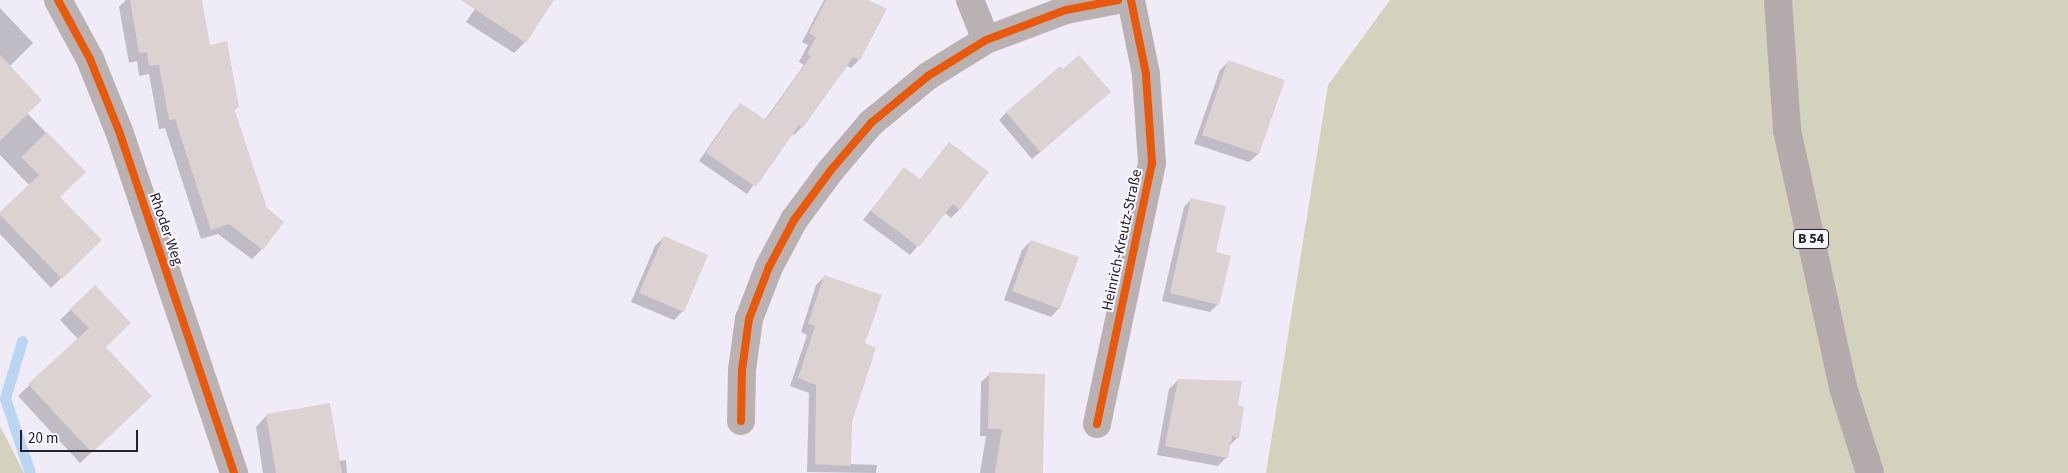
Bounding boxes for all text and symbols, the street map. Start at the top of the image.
street label: Heinrich-Kreutz-Straße [1098,168,1146,312]
street label: Rhoder Weg [145,190,187,268]
road number: B 54 [1792,228,1830,250]
scale bar [22,420,140,452]
text: 20 m [28,428,58,449]

